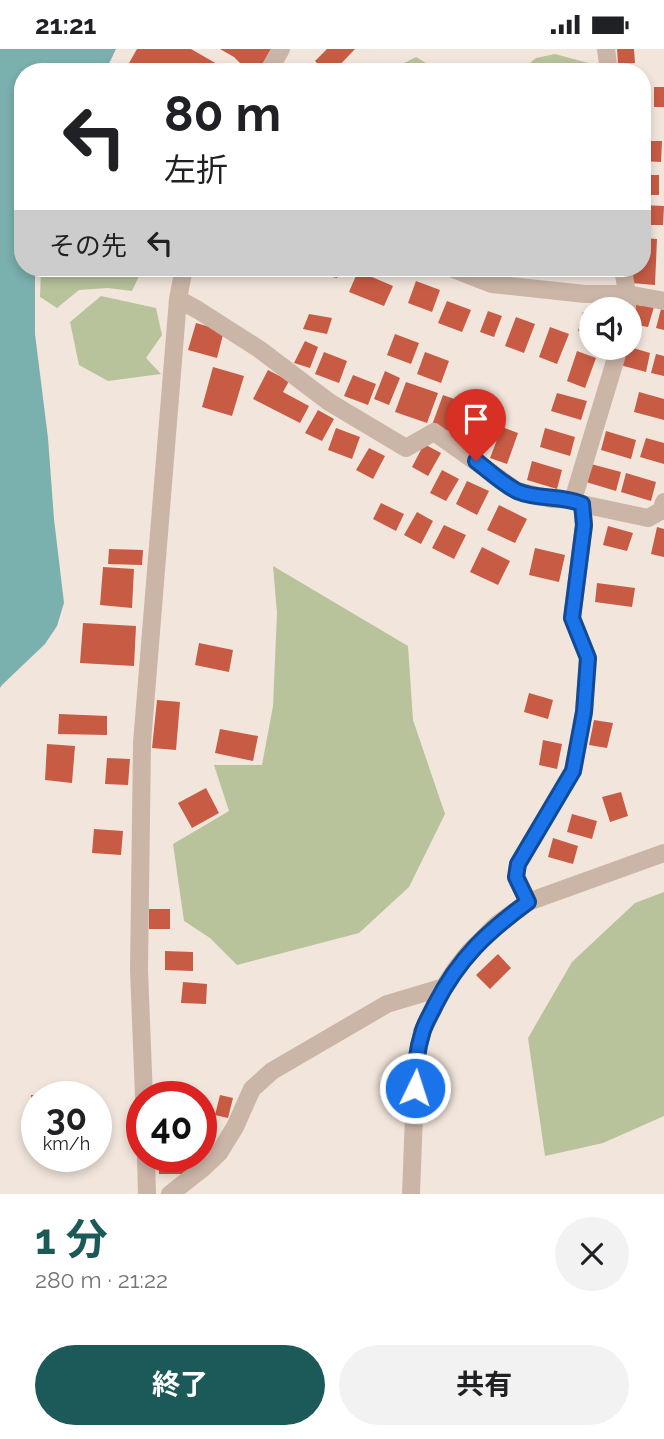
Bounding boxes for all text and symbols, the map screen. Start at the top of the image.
text: 21:21 [35,10,96,40]
text: 80 m [164,85,281,142]
icon: left [49,91,140,182]
text: 左折 [164,151,228,188]
icon: left [141,224,179,262]
text: その先 [49,231,127,261]
map controls [579,297,642,360]
button: sound [579,297,642,360]
pin [446,389,506,461]
icon: arrive [457,400,495,438]
position arrow [378,1051,452,1125]
speed limit sign: 40 [126,1081,217,1172]
text: 30 [46,1097,87,1138]
text: km/h [43,1133,90,1154]
text: 1 分 [35,1215,108,1264]
button: close [555,1217,629,1291]
text: 280 m · 21:22 [35,1266,168,1293]
button: 終了 [35,1345,325,1425]
button: 共有 [339,1345,629,1425]

